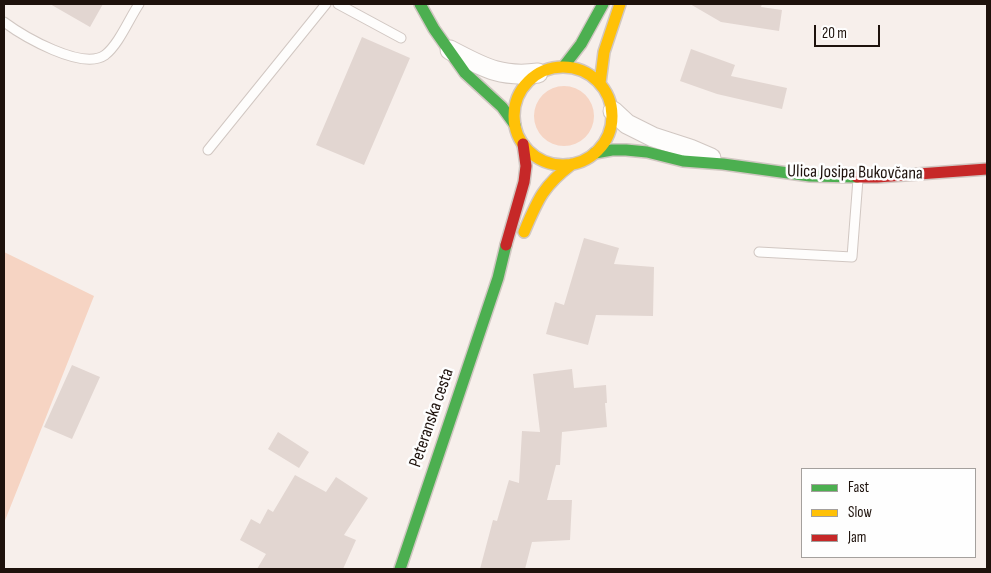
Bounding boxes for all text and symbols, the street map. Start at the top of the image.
scale bar [816,15,882,47]
text: 20 m [822,24,847,43]
street label: Ulica Josipa Bukovčana [787,161,923,185]
street label: Peteranska cesta [405,366,459,470]
legend [801,468,976,558]
text: Fast [848,478,869,497]
text: Slow [848,503,872,522]
text: Jam [848,528,866,547]

